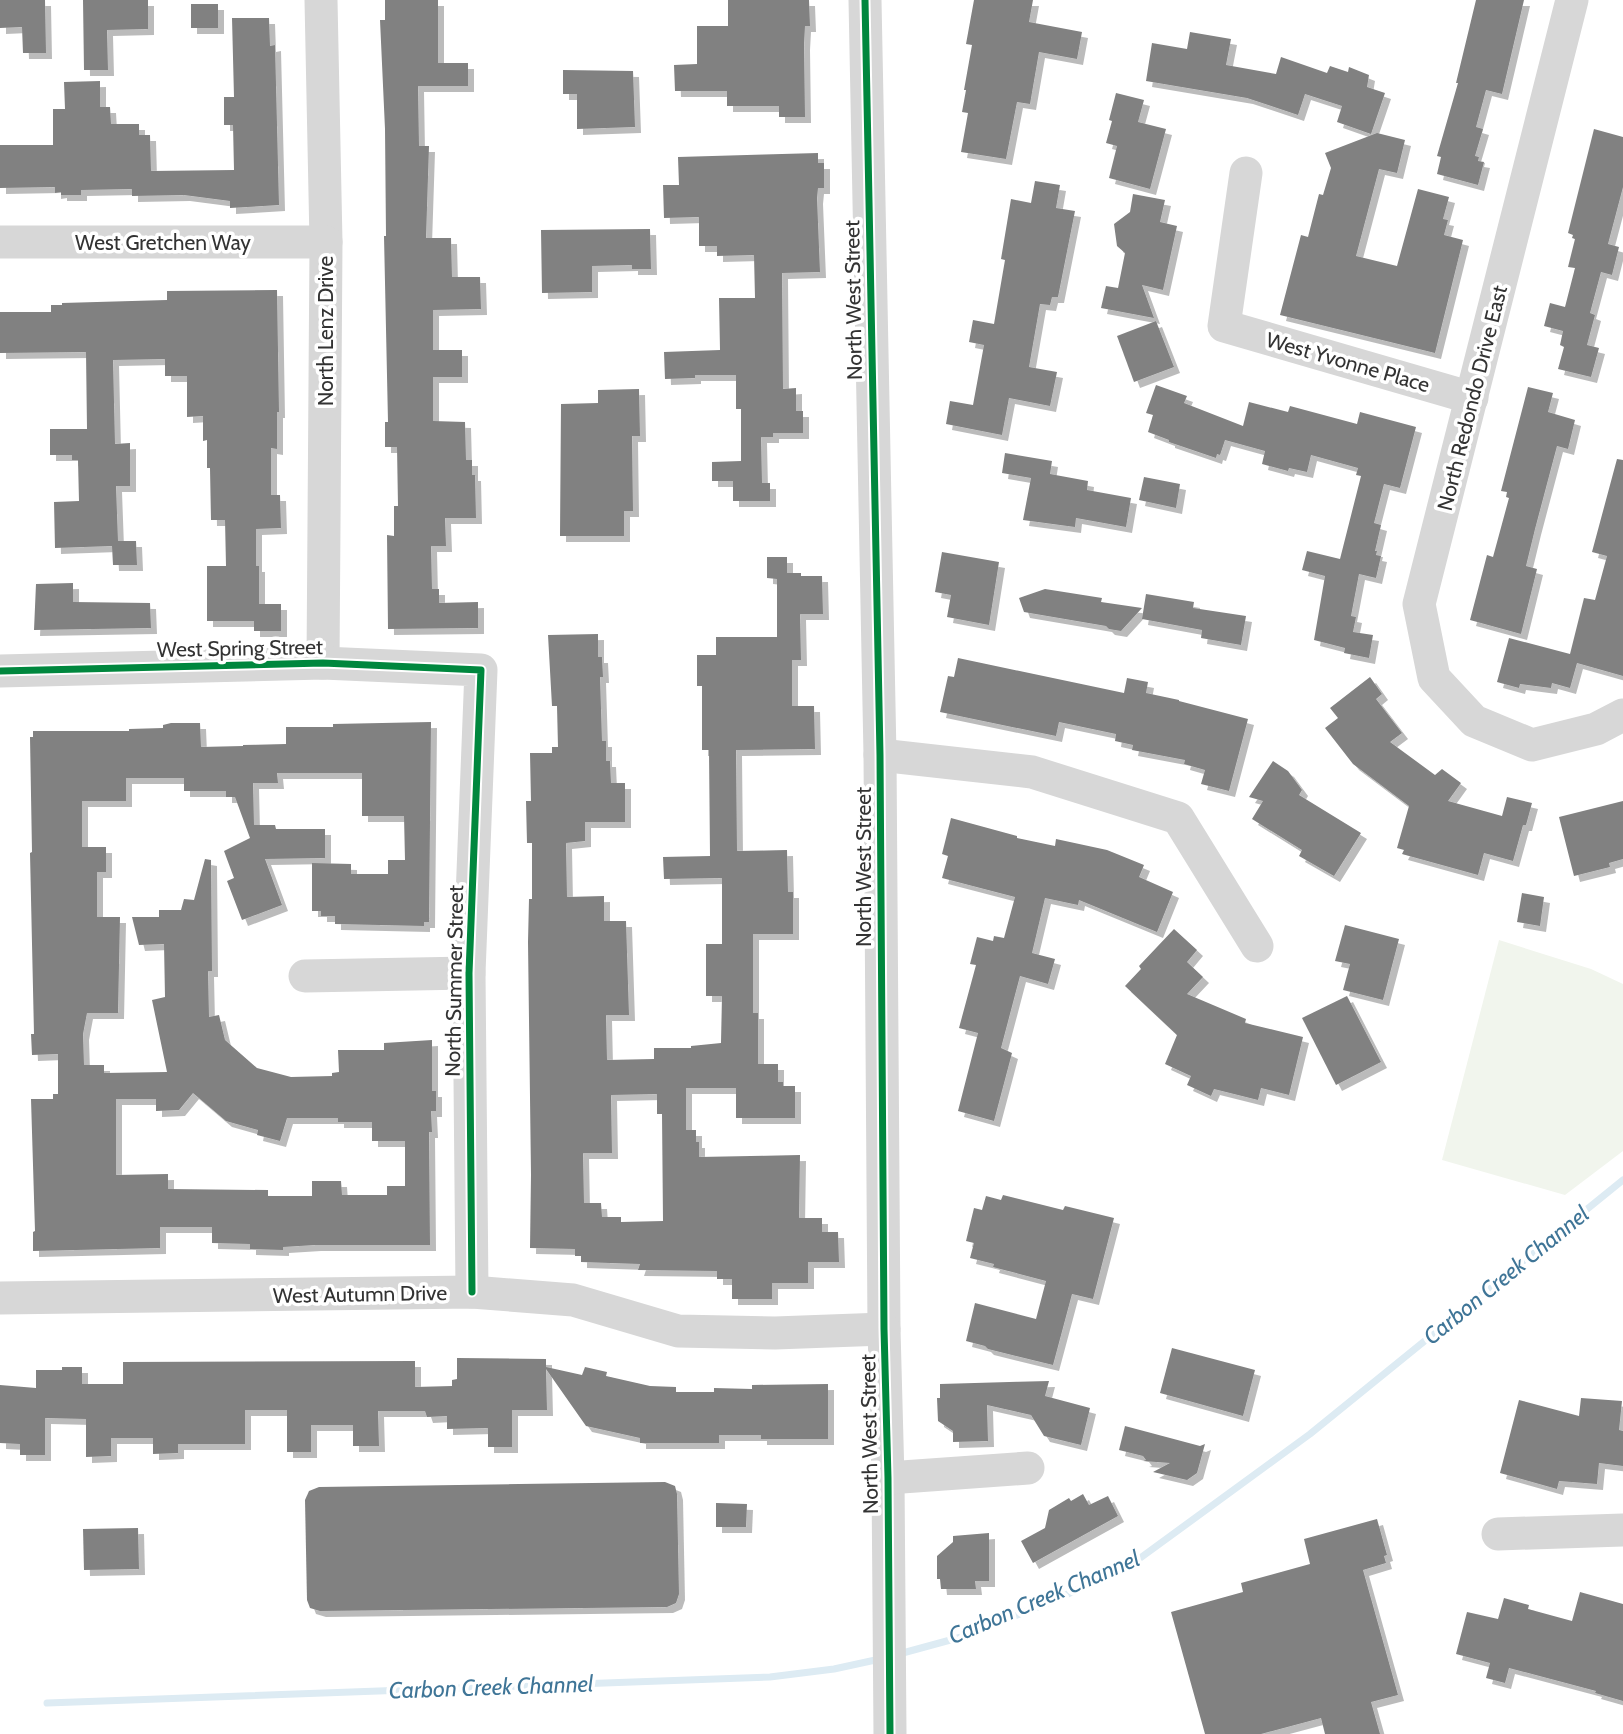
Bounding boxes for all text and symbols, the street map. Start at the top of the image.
street label: North West Street [839,220,867,380]
street label: West Gretchen Way [75,230,251,255]
street label: North Lenz Drive [313,256,338,406]
street label: North Redondo Drive East [1432,283,1512,513]
street label: West Yvonne Place [1263,327,1433,397]
street label: West Spring Street [157,634,323,662]
street label: North West Street [851,787,876,947]
street label: North Summer Street [440,885,468,1077]
water label: Carbon Creek Channel [1418,1199,1595,1350]
street label: West Autumn Drive [273,1280,447,1308]
street label: North West Street [855,1354,883,1514]
water label: Carbon Creek Channel [944,1544,1144,1650]
water label: Carbon Creek Channel [388,1669,594,1705]

